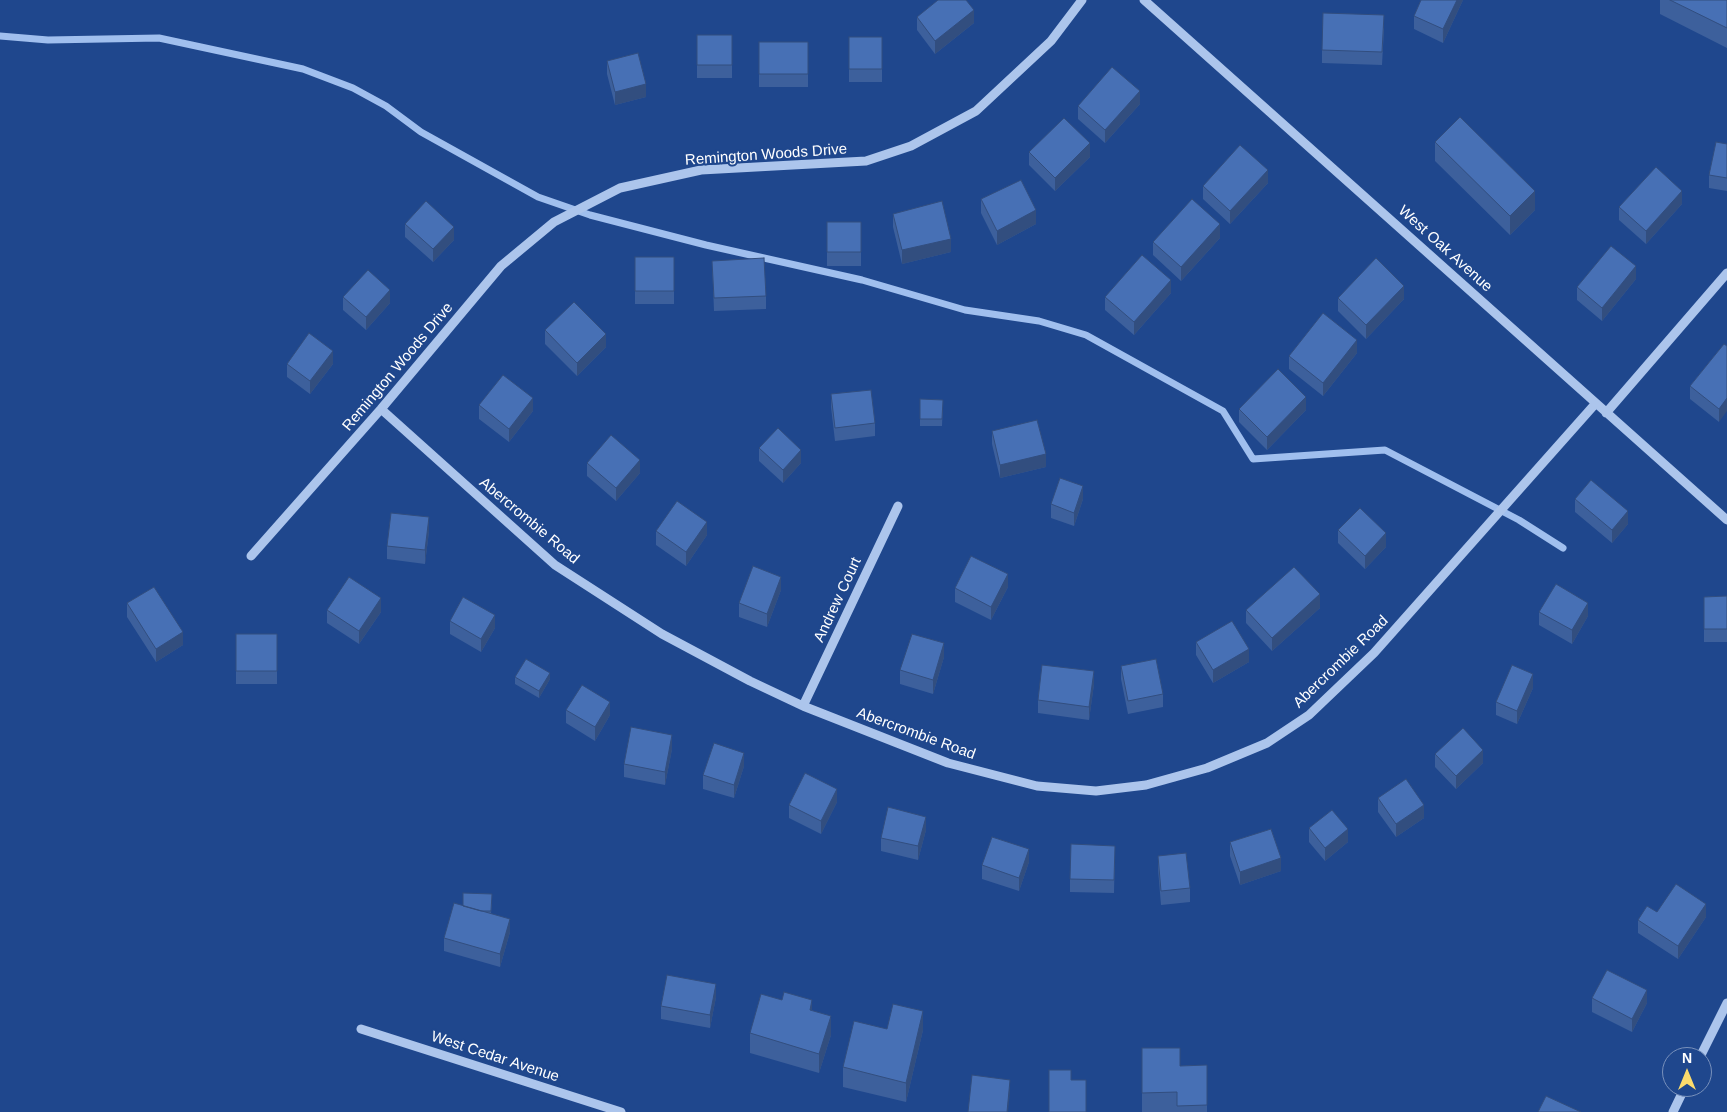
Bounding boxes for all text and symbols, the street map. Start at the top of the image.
street label: Remington Woods Drive [684,140,848,170]
street label: West Oak Avenue [1394,202,1496,296]
street label: Remington Woods Drive [339,299,457,435]
street label: Abercrombie Road [475,474,583,568]
street label: Andrew Court [810,555,866,645]
street label: Abercrombie Road [1290,612,1392,712]
street label: Abercrombie Road [854,704,978,764]
street label: West Cedar Avenue [429,1028,561,1086]
north arrow [1662,1047,1712,1097]
text: N [1682,1050,1692,1066]

